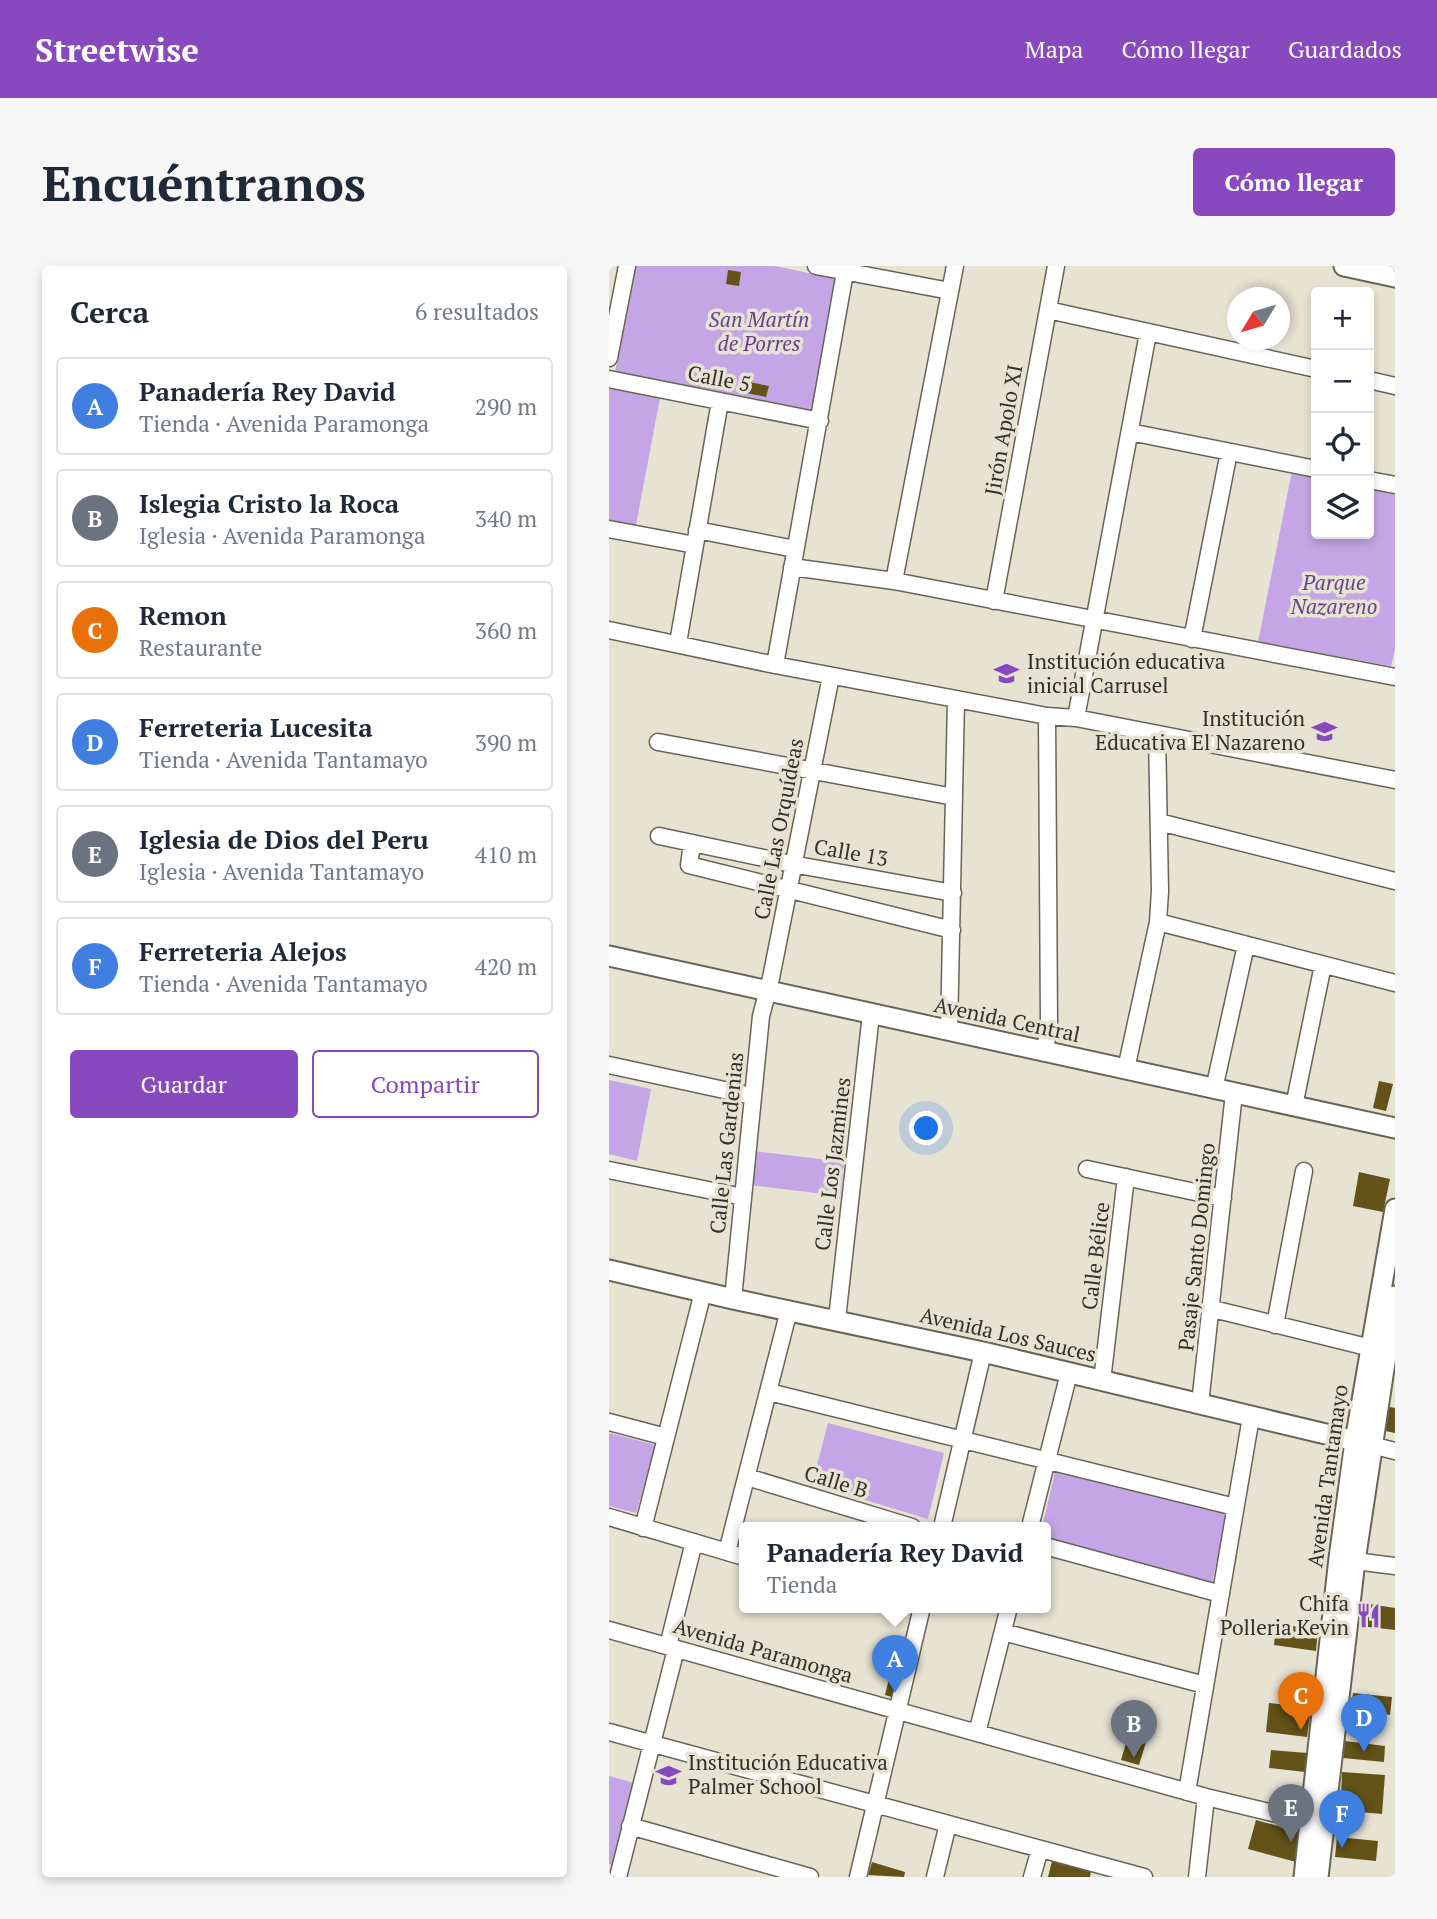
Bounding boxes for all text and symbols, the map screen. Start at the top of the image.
text: Streetwise [35,28,199,71]
text: Mapa [1025,33,1083,65]
text: Cómo llegar [1121,33,1250,65]
text: Guardados [1288,33,1402,65]
button: Cómo llegar [1193,148,1395,216]
text: Encuéntranos [42,150,366,215]
north arrow [1227,287,1290,350]
map controls [1311,287,1374,539]
button: + [1311,287,1374,350]
text: Cerca [70,292,149,332]
text: 6 resultados [415,296,539,327]
park label: San Martín de Porres [709,305,809,357]
button: − [1311,350,1374,413]
street label: Calle 5 [685,358,753,398]
street label: Jirón Apolo XI [978,362,1028,498]
text: Panadería Rey David [139,374,396,408]
text: A [87,391,103,422]
text: 290 m [475,391,537,422]
text: Tienda · Avenida Paramonga [139,408,429,439]
button: locate [1311,413,1374,476]
button: layers [1311,476,1374,539]
text: Islegia Cristo la Roca [139,486,399,520]
text: B [88,503,102,534]
text: 340 m [475,503,537,534]
text: Iglesia · Avenida Paramonga [139,520,426,551]
park label: Parque Nazareno [1290,568,1377,620]
text: Remon [139,598,227,632]
text: C [88,615,103,646]
text: 360 m [475,615,537,646]
text: Restaurante [139,632,262,663]
place label: Institución educativa inicial Carrusel [1027,647,1226,699]
school or university icon: Institución educativa inicial Carrusel [993,660,1021,688]
place label: Institución Educativa El Nazareno [1095,704,1306,756]
text: Ferreteria Lucesita [139,710,373,744]
school or university icon: Institución Educativa El Nazareno [1311,717,1339,745]
text: D [87,727,103,758]
text: 390 m [475,727,537,758]
street label: Calle Las Orquídeas [747,736,809,922]
text: Tienda · Avenida Tantamayo [139,744,428,775]
text: Iglesia de Dios del Peru [139,822,429,856]
street label: Calle 13 [812,832,890,872]
text: E [88,839,102,870]
text: 410 m [475,839,537,870]
text: Iglesia · Avenida Tantamayo [139,856,424,887]
text: Ferreteria Alejos [139,934,347,968]
text: F [88,951,102,982]
text: 420 m [475,951,537,982]
text: Tienda · Avenida Tantamayo [139,968,428,999]
street label: Avenida Central [932,990,1083,1048]
button: Guardar [70,1050,298,1118]
button: Compartir [312,1050,539,1118]
street label: Calle Las Gardenias [703,1051,749,1235]
street label: Calle Los Jazmines [807,1076,857,1252]
your location [909,1111,943,1145]
street label: Pasaje Santo Domingo [1171,1141,1221,1352]
street label: Calle Bélice [1074,1200,1116,1311]
street label: Avenida Los Sauces [917,1300,1099,1368]
street label: Avenida Tantamayo [1300,1383,1354,1569]
street label: Calle B [801,1458,872,1504]
popup [739,1522,1051,1613]
text: Panadería Rey David [767,1535,1023,1569]
text: Tienda [767,1569,837,1600]
place label: Chifa Polleria Kevin [1220,1589,1350,1641]
restaurant icon: Chifa Polleria Kevin [1355,1602,1383,1630]
street label: Avenida Paramonga [670,1611,857,1689]
pin: A [872,1635,918,1693]
pin: C [1278,1672,1324,1730]
pin: D [1341,1694,1387,1752]
pin: B [1111,1700,1157,1758]
place label: Institución Educativa Palmer School [688,1748,888,1800]
school or university icon: Institución Educativa Palmer School [654,1761,682,1789]
pin: E [1268,1784,1314,1842]
pin: F [1319,1790,1365,1848]

